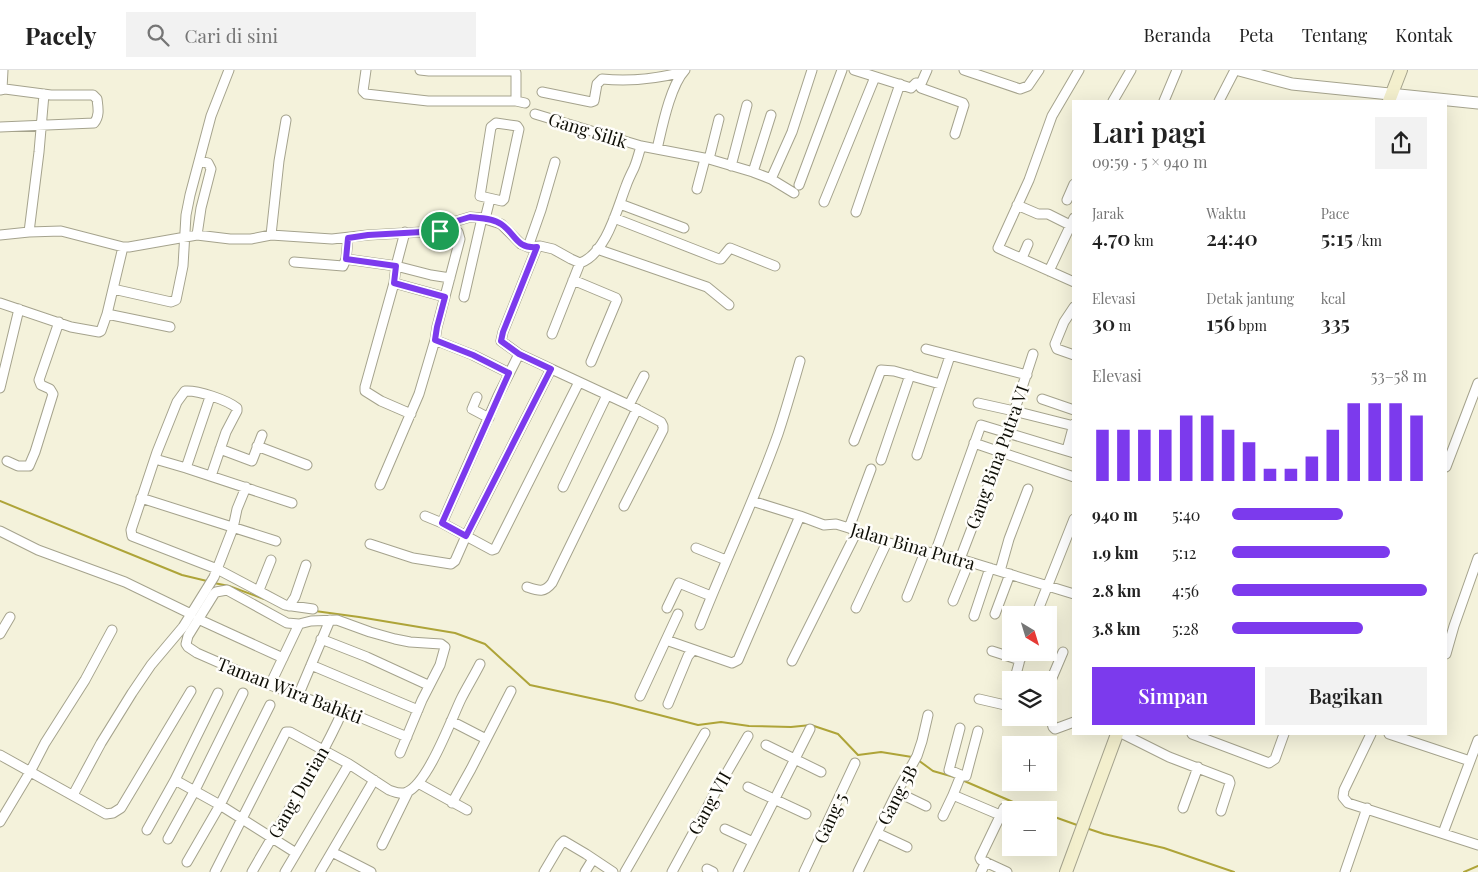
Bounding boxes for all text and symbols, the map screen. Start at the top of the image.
search box [126,12,476,57]
text: Pacely [25,19,96,51]
icon: search [144,21,172,49]
text: Cari di sini [184,22,278,48]
text: Beranda [1143,23,1211,47]
text: Peta [1239,23,1274,47]
text: Tentang [1302,23,1367,47]
text: Kontak [1395,23,1453,47]
street label: Gang Silik [546,107,631,153]
text: Lari pagi [1092,113,1206,150]
button: share [1375,117,1427,169]
text: 09:59 · 5 × 940 m [1092,151,1207,172]
text: Jarak [1092,204,1124,223]
text: Waktu [1206,204,1246,223]
text: Pace [1321,204,1350,223]
pin [419,210,461,252]
icon: arrive [426,217,454,245]
text: 4.70 [1092,223,1131,251]
text: 24:40 [1206,223,1258,251]
text: 5:15 [1321,223,1353,251]
text: km [1131,231,1154,250]
text: /km [1353,231,1382,250]
text: Elevasi [1092,289,1136,308]
text: Detak jantung [1206,289,1294,308]
text: kcal [1321,289,1346,308]
text: 30 [1092,308,1115,336]
text: 156 [1206,308,1235,336]
text: 335 [1321,308,1350,336]
text: m [1115,316,1131,335]
text: bpm [1235,316,1267,335]
text: Elevasi [1092,365,1142,386]
text: 53–58 m [1371,365,1427,386]
street label: Gang Bina Putra VI [960,382,1034,532]
text: 940 m [1092,504,1138,525]
text: 5:40 [1172,504,1200,525]
street label: Jalan Bina Putra [847,516,978,575]
text: 1.9 km [1092,542,1139,563]
text: 5:12 [1172,542,1196,563]
text: 2.8 km [1092,580,1141,601]
text: 4:56 [1172,580,1199,601]
north arrow [1002,606,1058,661]
map controls [1002,606,1057,856]
text: 3.8 km [1092,618,1140,639]
text: 5:28 [1172,618,1199,639]
street label: Taman Wira Bahkti [214,651,366,729]
button: Simpan [1092,667,1255,725]
button: Bagikan [1265,667,1427,725]
button: layers [1002,671,1057,726]
button: + [1002,736,1057,791]
street label: Gang Durian [262,741,334,842]
street label: Gang 5B [871,761,923,829]
street label: Gang VII [682,767,736,839]
street label: Gang 5 [808,789,852,847]
button: − [1002,801,1057,856]

